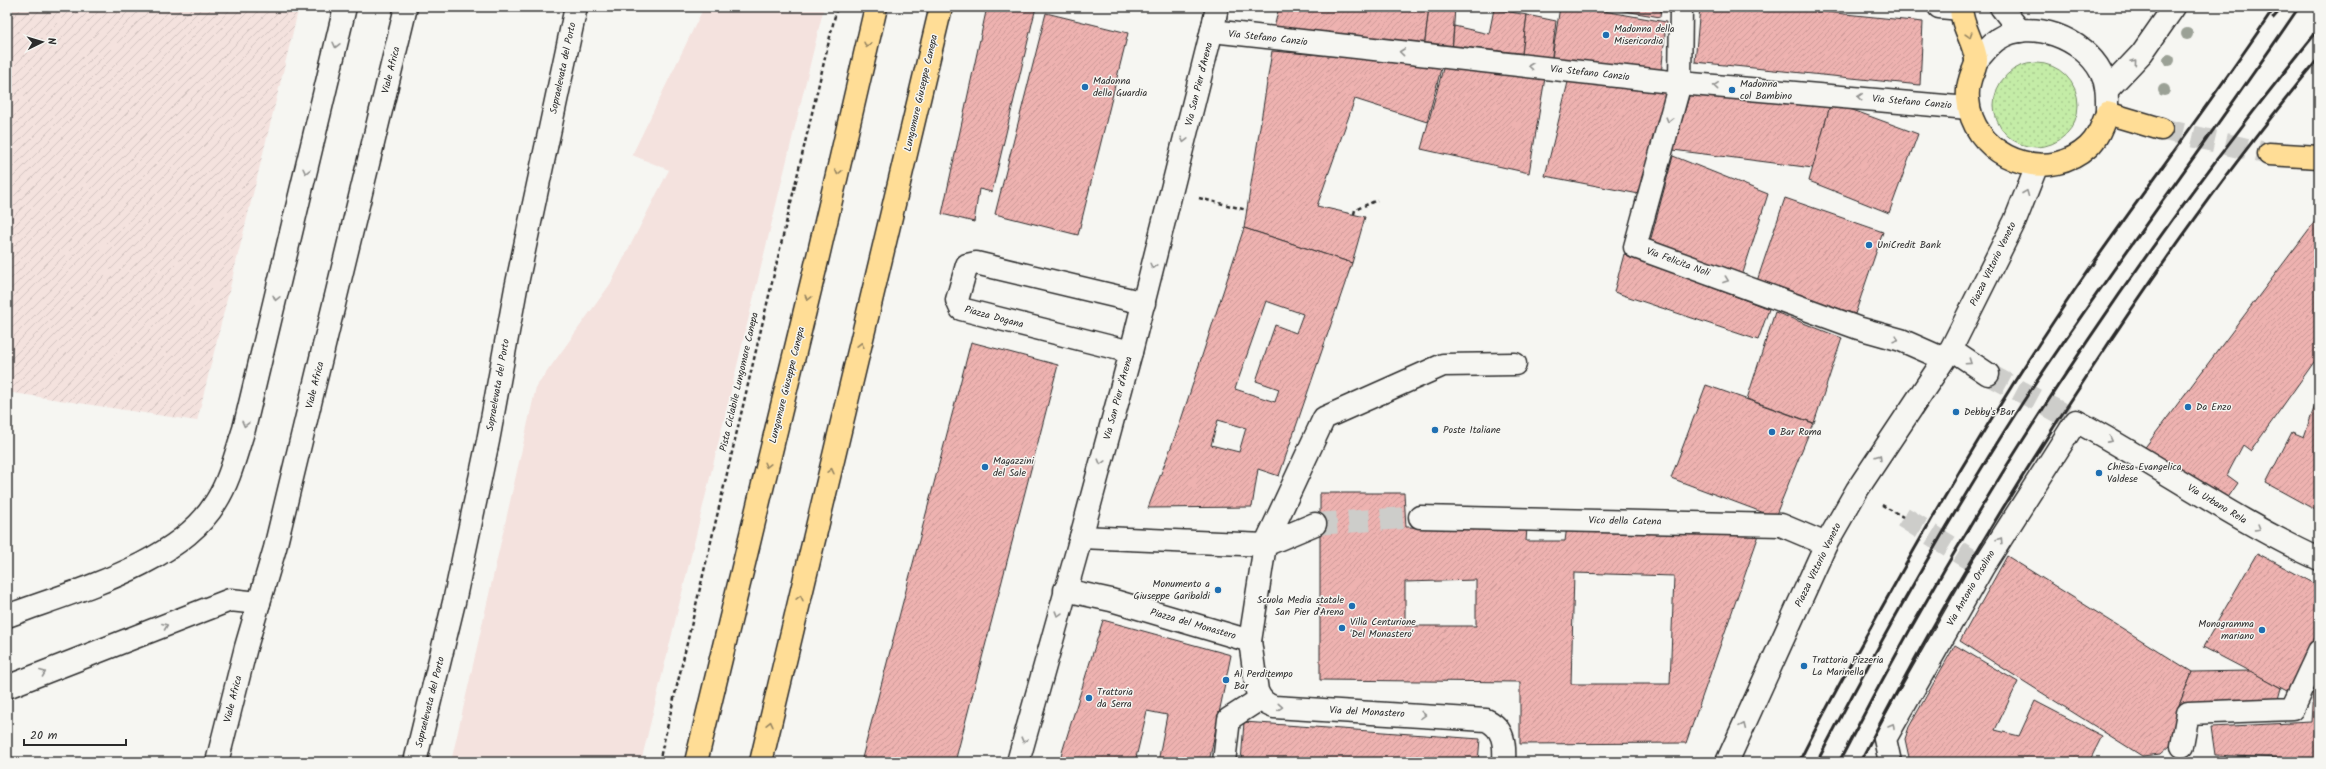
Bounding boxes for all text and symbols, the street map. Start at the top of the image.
street label: Sopraelevata del Porto [545,20,581,115]
place label: Madonna della Misericordia [1614,21,1675,49]
north arrow [22,22,62,62]
street label: Via Stefano Canzio [1228,26,1309,50]
marker: Madonna della Misericordia [1601,30,1611,40]
one-way arrow [1964,31,1973,38]
street label: Lungomare Giuseppe Canepa [900,33,942,153]
text: N [42,37,60,46]
street label: Via San Pier d'Arena [1181,40,1217,128]
one-way arrow [332,42,340,48]
one-way arrow [863,42,871,48]
street label: Viale Africa [377,44,405,95]
one-way arrow [1399,48,1405,57]
one-way arrow [2129,59,2137,67]
street label: Via Stefano Canzio [1550,61,1631,85]
one-way arrow [1528,62,1534,71]
place label: Madonna della Guardia [1093,73,1147,101]
place label: Madonna col Bambino [1740,76,1792,104]
one-way arrow [1713,81,1719,90]
marker: Madonna della Guardia [1080,82,1090,92]
marker: Madonna col Bambino [1727,85,1737,95]
street label: Via Stefano Canzio [1872,91,1953,113]
one-way arrow [1857,93,1863,102]
one-way arrow [1666,117,1674,123]
one-way arrow [1181,137,1189,143]
one-way arrow [302,168,310,175]
one-way arrow [834,168,842,175]
one-way arrow [2021,189,2029,197]
street label: Piazza Vittorio Veneto [1966,219,2021,309]
place label: UniCredit Bank [1877,237,1941,253]
marker: UniCredit Bank [1864,240,1874,250]
street label: Via Felicita Noli [1644,243,1713,281]
one-way arrow [1149,262,1158,269]
one-way arrow [1723,275,1730,284]
one-way arrow [804,294,813,301]
one-way arrow [272,295,280,301]
street label: Piazza Dogana [963,301,1026,333]
street label: Pista Ciclabile Lungomare Canepa [715,310,763,453]
street label: Lungomare Giuseppe Canepa [765,325,809,445]
one-way arrow [1892,334,1899,343]
street label: Sopraelevata del Porto [482,337,514,432]
one-way arrow [856,341,864,348]
street label: Via San Pier d'Arena [1099,354,1137,441]
one-way arrow [1965,357,1972,364]
street label: Viale Africa [301,359,329,410]
place label: Da Enzo [2196,399,2232,415]
marker: Da Enzo [2183,402,2193,412]
place label: Debby's Bar [1964,404,2015,420]
marker: Debby's Bar [1951,407,1961,417]
one-way arrow [241,420,250,427]
place label: Poste Italiane [1443,422,1501,438]
place label: Bar Roma [1780,424,1822,440]
marker: Poste Italiane [1430,425,1440,435]
marker: Bar Roma [1767,427,1777,437]
one-way arrow [2106,435,2113,442]
place label: Magazzini del Sale [993,453,1035,481]
one-way arrow [1874,455,1881,462]
one-way arrow [1097,459,1106,466]
place label: Chiesa Evangelica Valdese [2107,459,2182,487]
one-way arrow [764,462,772,469]
marker: Magazzini del Sale [980,462,990,472]
one-way arrow [826,468,834,474]
marker: Chiesa Evangelica Valdese [2094,468,2104,478]
street label: Via Urbano Rela [2184,480,2250,528]
street label: Vico della Catena [1588,512,1662,530]
street label: Piazza Vittorio Veneto [1791,520,1846,610]
one-way arrow [2254,524,2261,531]
one-way arrow [1995,538,2002,545]
street label: Via Antonio Orsolino [1943,547,2000,629]
place label: Monumento a Giuseppe Garibaldi [1134,576,1211,604]
marker: Monumento a Giuseppe Garibaldi [1213,585,1223,595]
place label: Scuola Media statale San Pier d'Arena [1257,592,1344,620]
one-way arrow [796,594,804,601]
marker: Scuola Media statale San Pier d'Arena [1347,601,1357,611]
street label: Piazza del Monastero [1148,604,1238,644]
one-way arrow [1054,611,1063,618]
place label: Villa Centurione 'Del Monastero' [1350,614,1416,642]
place label: Monogramma mariano [2198,616,2254,644]
one-way arrow [160,623,168,631]
marker: Villa Centurione 'Del Monastero' [1337,623,1347,633]
marker: Monogramma mariano [2257,625,2267,635]
place label: Trattoria Pizzeria La Marinella [1812,652,1884,680]
street label: Sopraelevata del Porto [411,654,449,749]
marker: Trattoria Pizzeria La Marinella [1799,661,1809,671]
place label: Al Perditempo Bar [1234,666,1293,694]
one-way arrow [40,670,47,678]
street label: Viale Africa [219,673,247,724]
marker: Al Perditempo Bar [1221,675,1231,685]
place label: Trattoria da Serra [1097,684,1133,712]
marker: Trattoria da Serra [1084,693,1094,703]
street label: Via del Monastero [1329,702,1405,722]
one-way arrow [1277,703,1283,712]
one-way arrow [1421,711,1427,719]
scale bar [24,721,126,747]
one-way arrow [766,721,774,727]
one-way arrow [1888,722,1895,730]
one-way arrow [1738,723,1746,731]
text: 20 m [30,726,58,745]
one-way arrow [1020,736,1029,743]

